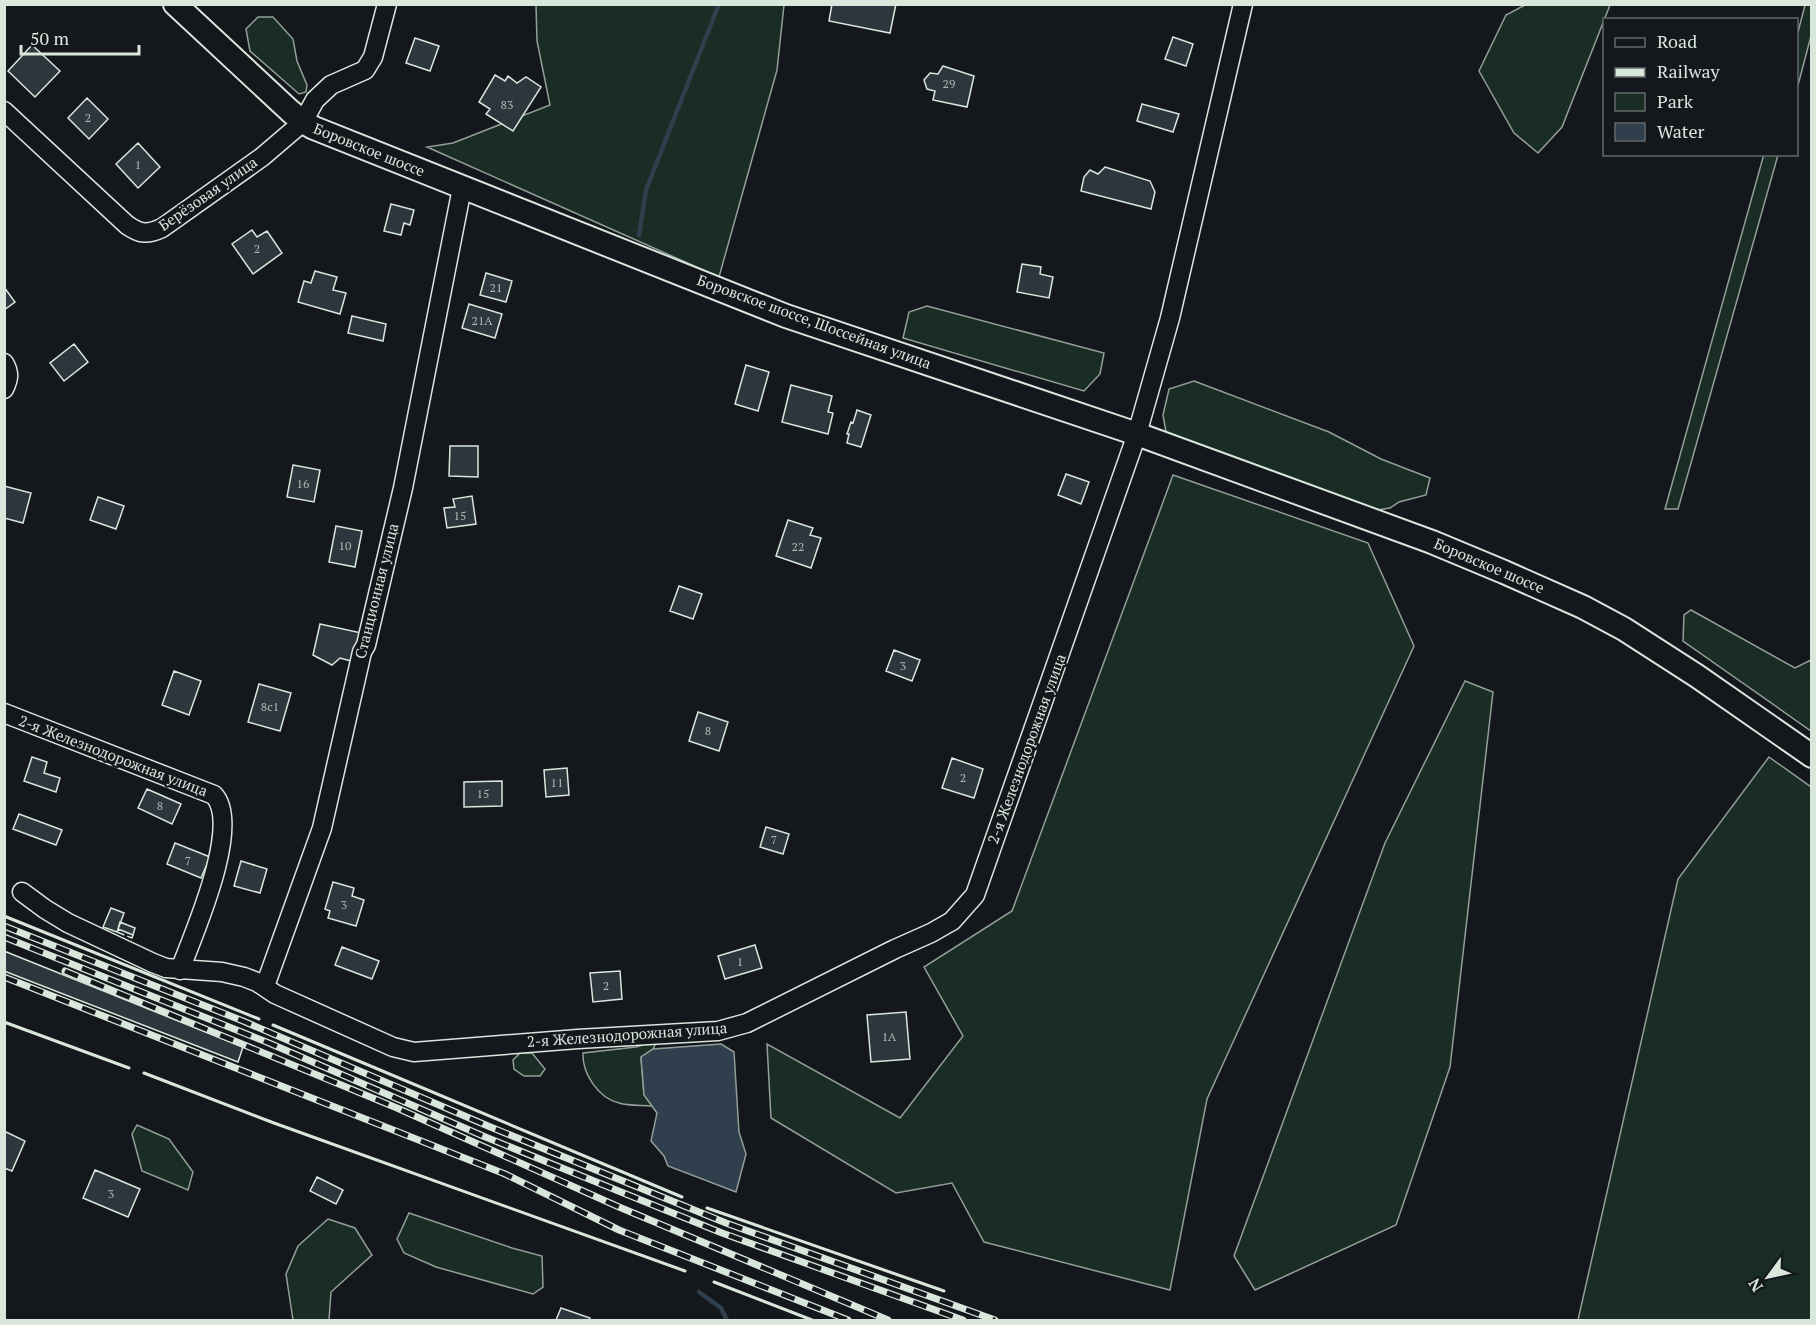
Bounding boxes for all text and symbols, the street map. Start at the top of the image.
scale bar [21,18,140,56]
legend [1603,18,1798,156]
text: 50 m [30,26,70,50]
text: Road [1657,29,1697,53]
text: Railway [1657,59,1721,83]
house number: 29 [943,76,955,91]
text: Park [1657,89,1694,113]
house number: 83 [501,97,513,112]
house number: 2 [85,110,91,125]
street label: Боровское шоссе [311,118,428,180]
text: Water [1657,119,1704,143]
street label: Берёзовая улица [154,151,261,235]
house number: 1 [135,157,141,172]
house number: 2 [254,241,260,256]
street label: Боровское шоссе, Шоссейная улица [695,269,934,373]
house number: 21 [490,280,502,295]
house number: 21А [472,313,493,328]
house number: 16 [297,476,310,491]
house number: 15 [454,508,466,523]
street label: Станционная улица [350,521,403,661]
street label: Боровское шоссе [1431,533,1548,597]
house number: 10 [339,538,351,553]
house number: 22 [792,539,804,554]
street label: 2-я Железнодорожная улица [982,650,1070,846]
house number: 3 [900,658,906,673]
house number: 8с1 [261,699,279,714]
street label: 2-я Железнодорожная улица [16,710,211,801]
house number: 8 [705,723,711,738]
house number: 2 [960,770,966,785]
house number: 11 [551,775,563,790]
house number: 15 [477,786,489,801]
house number: 8 [157,798,163,813]
house number: 7 [771,832,777,847]
house number: 7 [185,853,191,868]
house number: 3 [341,897,347,912]
house number: 1 [737,954,743,969]
house number: 2 [603,978,609,993]
street label: 2-я Железнодорожная улица [526,1017,728,1051]
house number: 1А [882,1029,897,1044]
house number: 3 [108,1186,114,1201]
north arrow [1738,1247,1798,1307]
text: N [1743,1274,1768,1296]

